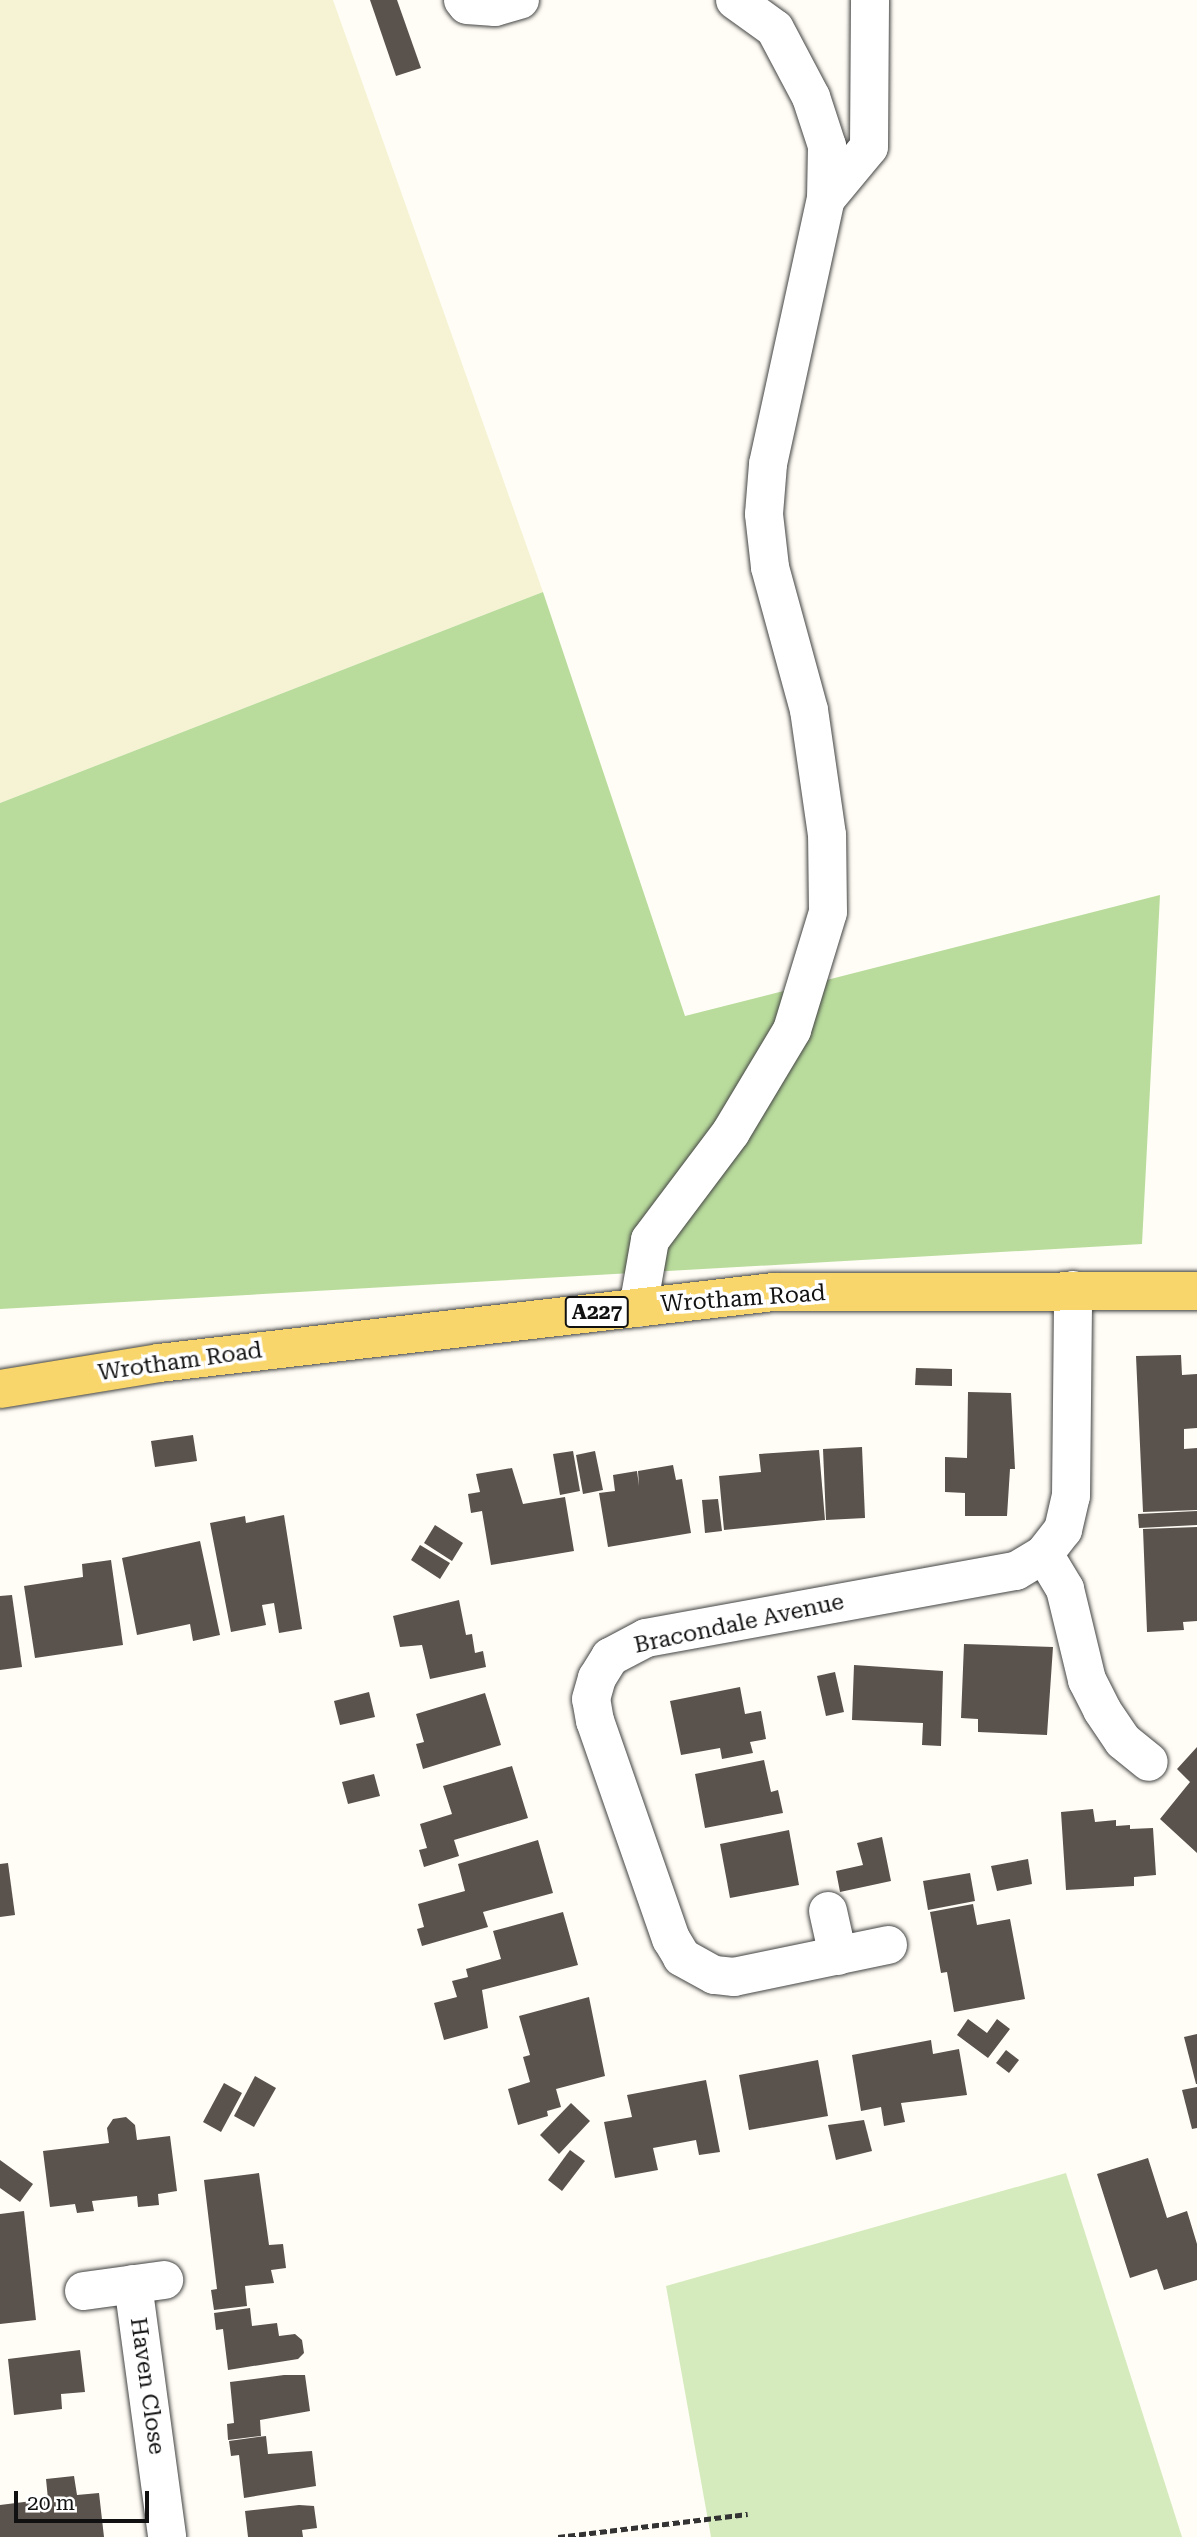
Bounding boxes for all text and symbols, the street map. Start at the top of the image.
street label: Wrotham Road [660,1279,826,1319]
road number: A227 [564,1294,630,1330]
street label: Wrotham Road [96,1337,264,1387]
street label: Bracondale Avenue [632,1588,846,1660]
street label: Haven Close [124,2316,170,2456]
scale bar [18,2478,152,2522]
text: 20 m [27,2491,75,2515]

